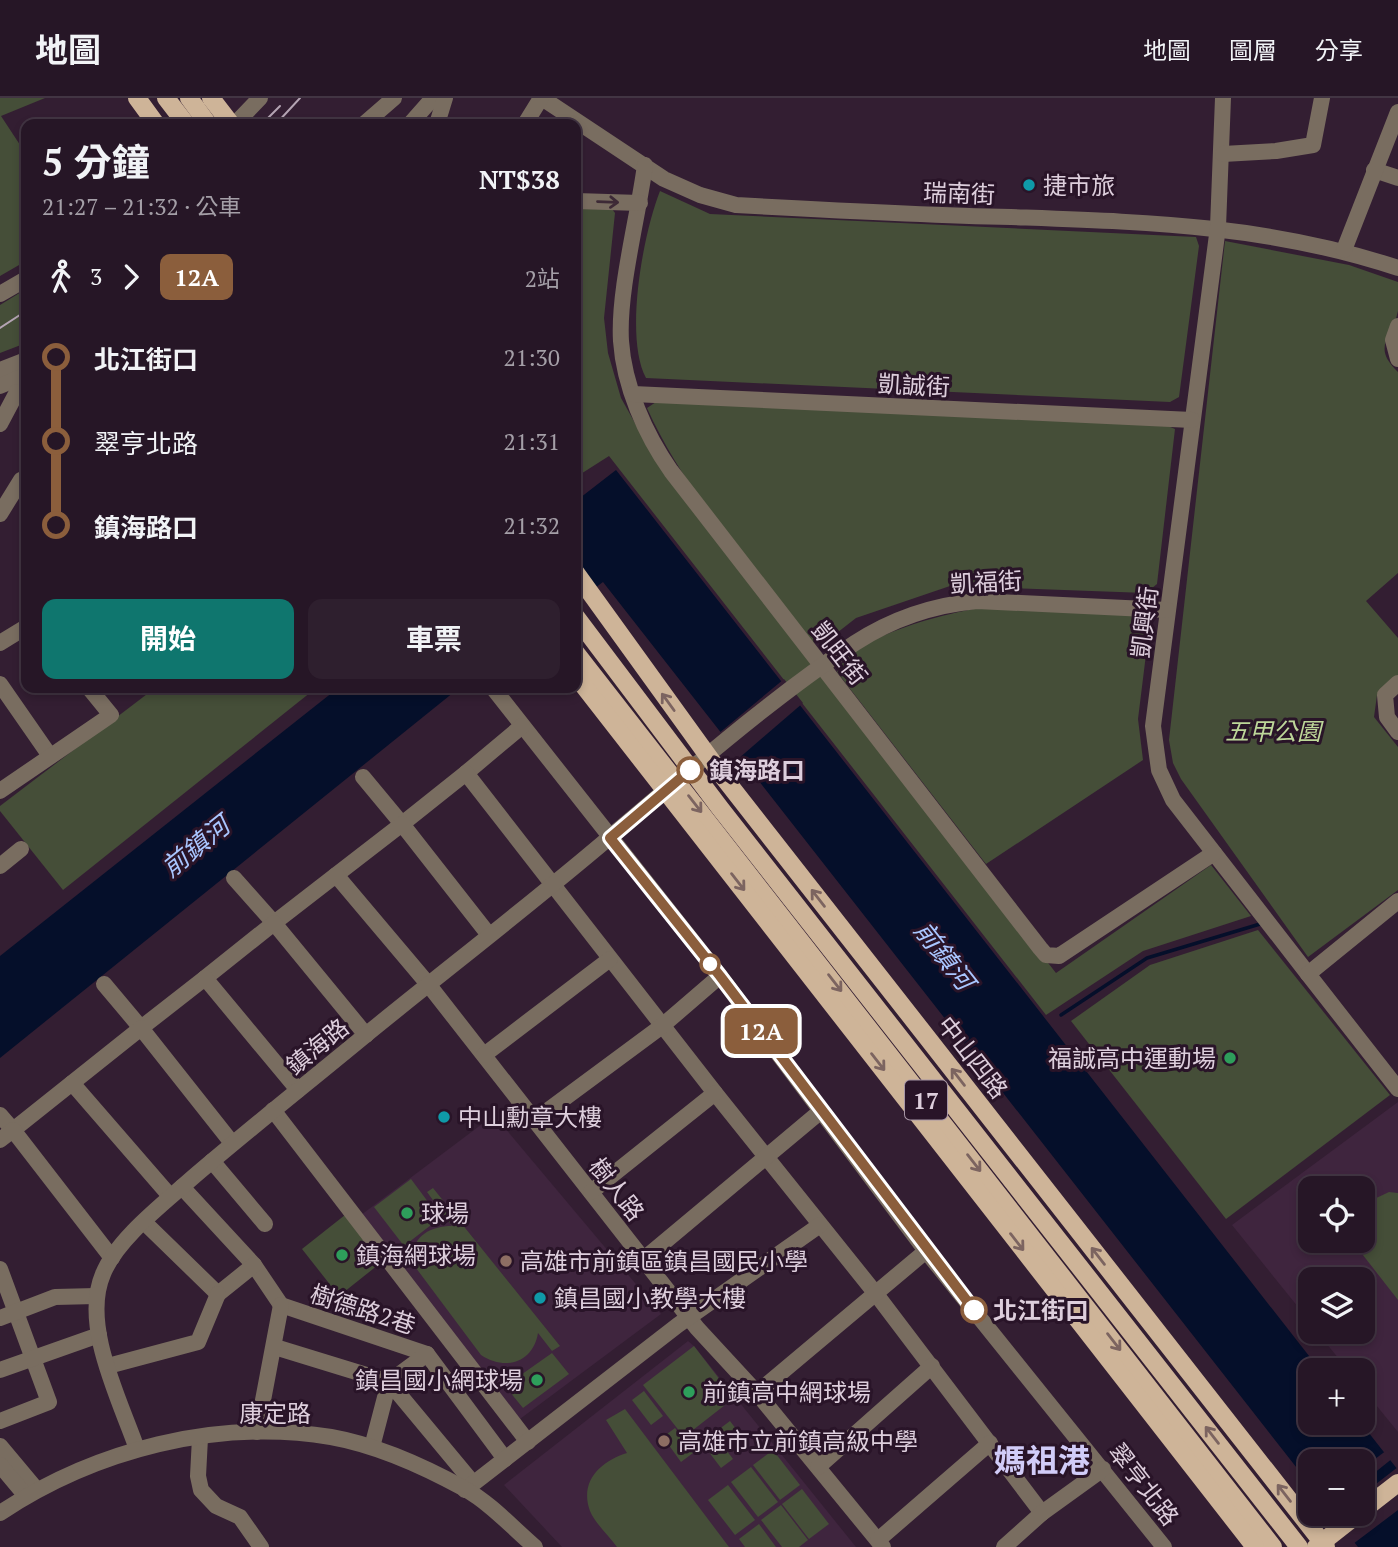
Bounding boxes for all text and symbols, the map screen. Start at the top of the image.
text: 地圖 [35,28,101,71]
text: 地圖 [1143,34,1191,66]
text: 圖層 [1229,34,1277,66]
text: 分享 [1315,34,1363,66]
text: 5 分鐘 [42,137,150,187]
text: NT$38 [479,162,560,196]
place label: 捷市旅 [1043,169,1115,201]
street label: 瑞南街 [922,176,996,210]
marker: 捷市旅 [1021,177,1037,193]
text: 21:27 – 21:32 · 公車 [42,191,242,222]
one-way arrow [596,196,619,209]
icon: walk [42,258,80,296]
icon: forward [112,258,150,296]
text: 3 [90,261,102,292]
text: 12A [174,261,219,293]
text: 2站 [525,263,560,294]
text: 北江街口 [94,342,198,376]
text: 21:30 [503,342,560,373]
street label: 凱誠街 [877,367,951,403]
text: 翠亨北路 [94,426,198,460]
text: 21:31 [503,426,560,457]
text: 鎮海路口 [94,510,198,544]
text: 21:32 [503,510,560,541]
street label: 凱福街 [949,564,1023,600]
street label: 凱興街 [1124,584,1164,660]
button: 開始 [42,599,294,679]
button: 車票 [308,599,560,679]
street label: 凱旺街 [805,615,875,691]
one-way arrow [661,693,675,712]
park label: 五甲公園 [1225,715,1324,747]
place label: 鎮海路口 [709,754,805,786]
marker: 鎮海路口 [677,757,703,783]
one-way arrow [688,794,703,812]
water label: 前鎮河 [154,805,240,884]
one-way arrow [730,873,745,891]
one-way arrow [810,890,825,908]
water label: 前鎮河 [908,914,985,1000]
unlabelled marker [700,954,720,974]
one-way arrow [827,974,842,992]
line badge: 12A [721,1008,801,1054]
street label: 中山四路 [931,1009,1015,1105]
street label: 鎮海路 [279,1011,355,1081]
text: 12A [739,1015,783,1047]
place label: 福誠高中運動場 [1048,1042,1216,1074]
marker: 福誠高中運動場 [1222,1050,1238,1066]
one-way arrow [870,1052,885,1071]
one-way arrow [951,1069,966,1087]
road number: 17 [905,1080,947,1119]
place label: 中山勳章大樓 [458,1101,602,1133]
marker: 中山勳章大樓 [436,1109,452,1125]
street label: 樹人路 [582,1151,652,1227]
one-way arrow [967,1153,982,1172]
map controls [1298,1176,1375,1526]
button: locate [1298,1176,1375,1253]
place label: 球場 [421,1197,469,1229]
marker: 球場 [399,1205,415,1221]
one-way arrow [1010,1232,1025,1250]
place label: 鎮海網球場 [356,1239,476,1271]
place label: 高雄市前鎮區鎮昌國民小學 [520,1245,808,1277]
marker: 鎮海網球場 [334,1247,350,1263]
one-way arrow [1091,1248,1106,1266]
marker: 高雄市前鎮區鎮昌國民小學 [498,1253,514,1269]
button: layers [1298,1267,1375,1344]
street label: 樹德路2巷 [306,1277,420,1341]
place label: 鎮昌國小教學大樓 [554,1282,746,1314]
marker: 鎮昌國小教學大樓 [532,1290,548,1306]
place label: 北江街口 [993,1294,1089,1326]
marker: 北江街口 [961,1297,987,1323]
one-way arrow [1107,1333,1122,1351]
button: + [1298,1358,1375,1435]
place label: 鎮昌國小網球場 [355,1364,523,1396]
marker: 鎮昌國小網球場 [529,1372,545,1388]
place label: 前鎮高中網球場 [703,1376,871,1408]
marker: 前鎮高中網球場 [681,1384,697,1400]
street label: 康定路 [239,1397,311,1429]
place label: 高雄市立前鎮高級中學 [678,1425,918,1457]
one-way arrow [1204,1427,1219,1445]
marker: 高雄市立前鎮高級中學 [656,1433,672,1449]
street label: 翠亨北路 [1102,1436,1186,1532]
district label: 媽祖港 [994,1439,1090,1481]
button: − [1298,1449,1375,1526]
one-way arrow [1276,1485,1292,1503]

